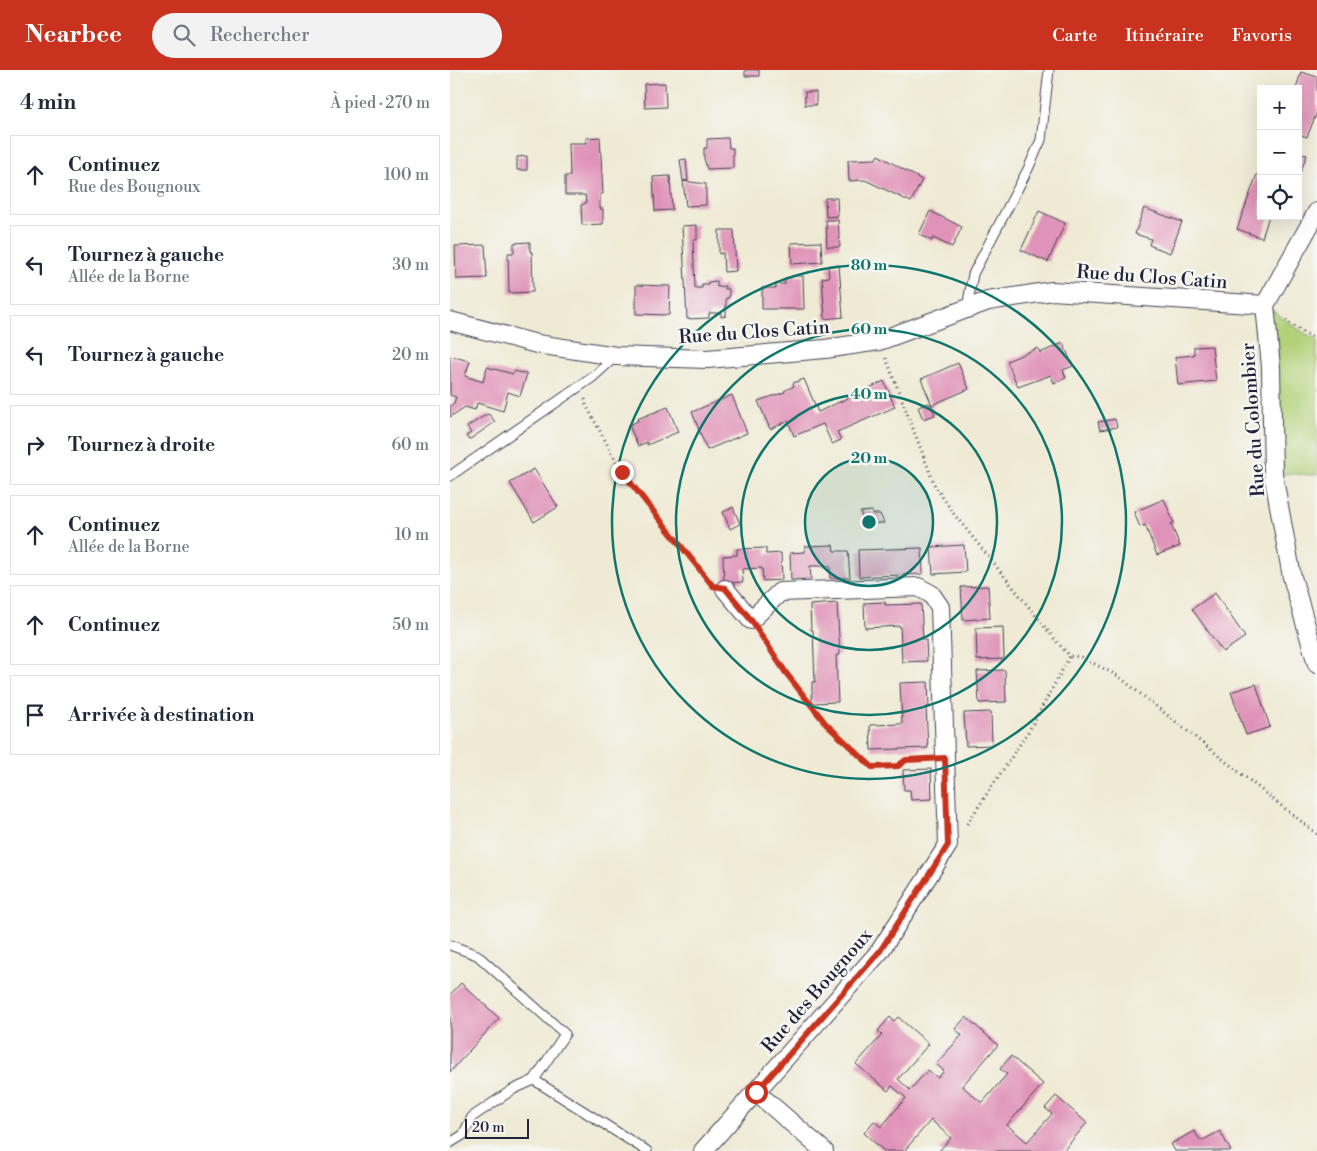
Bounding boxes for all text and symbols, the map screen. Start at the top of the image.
search box [152,13,502,58]
text: Nearbee [25,20,122,50]
icon: search [170,21,198,49]
text: Rechercher [210,23,309,47]
text: Carte [1052,24,1097,47]
text: Itinéraire [1125,24,1204,47]
text: Favoris [1232,24,1292,47]
map controls [1257,85,1302,220]
button: + [1257,85,1302,130]
text: 4 min [20,90,76,116]
text: À pied · 270 m [330,93,430,113]
button: − [1257,130,1302,175]
text: Continuez [68,153,160,177]
icon: ahead [21,161,49,189]
text: 100 m [384,165,429,185]
button: locate [1257,175,1302,220]
text: Rue des Bougnoux [68,177,200,197]
text: Tournez à gauche [68,243,224,267]
icon: left [21,251,49,279]
text: 30 m [392,255,429,275]
text: 80 m [851,256,888,275]
street label: Rue du Clos Catin [1075,260,1228,294]
text: Allée de la Borne [68,267,190,287]
street label: Rue du Clos Catin [678,315,831,349]
text: 60 m [851,320,888,339]
icon: left [21,341,49,369]
street label: Rue du Colombier [1236,342,1270,498]
text: Tournez à gauche [68,343,224,367]
text: 20 m [392,345,429,365]
text: 40 m [850,385,888,404]
icon: right [21,431,49,459]
text: Tournez à droite [68,433,215,457]
text: 60 m [391,435,429,455]
text: 20 m [851,449,888,468]
route end [611,461,634,484]
text: Continuez [68,513,160,537]
centre of rings [860,513,878,531]
icon: ahead [21,521,49,549]
text: 10 m [395,525,429,545]
text: Allée de la Borne [68,537,190,557]
icon: ahead [21,611,49,639]
text: Continuez [68,613,160,637]
text: 50 m [392,615,429,635]
icon: arrive [21,701,49,729]
text: Arrivée à destination [68,703,254,727]
street label: Rue des Bougnoux [756,923,878,1058]
route start [745,1081,768,1104]
scale bar [465,1116,529,1139]
text: 20 m [472,1119,504,1137]

